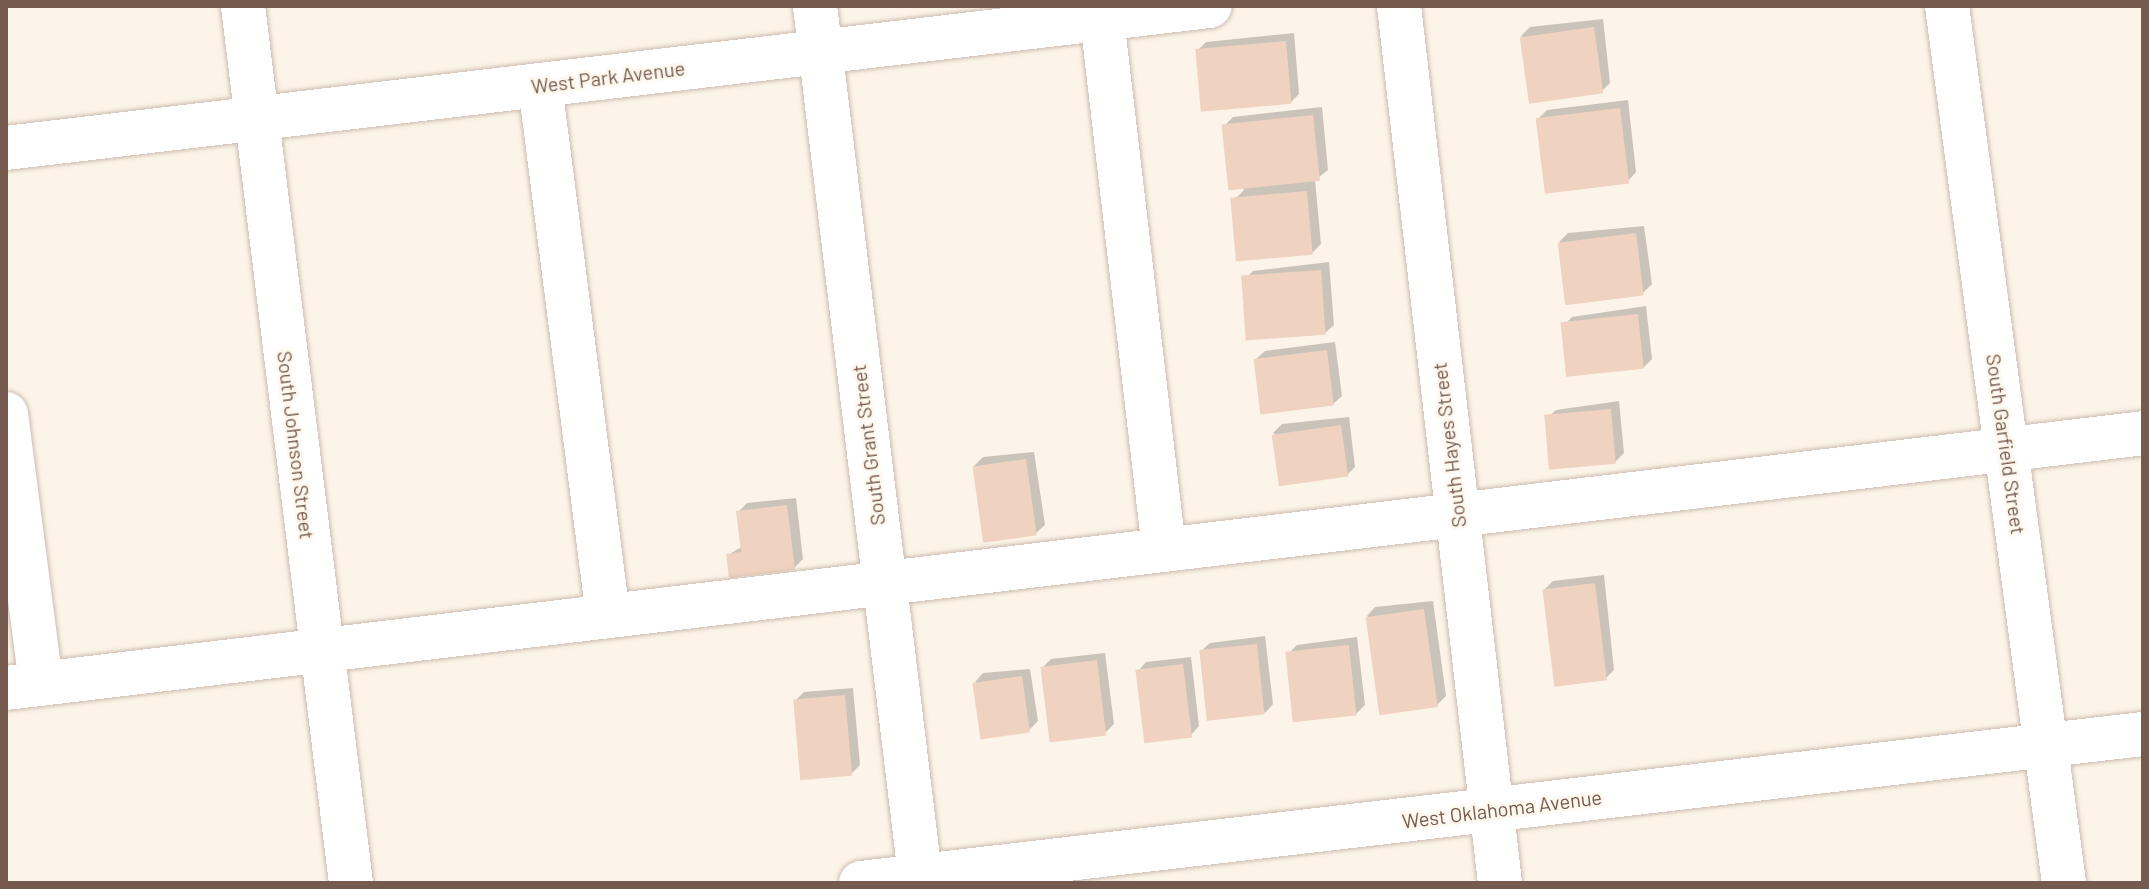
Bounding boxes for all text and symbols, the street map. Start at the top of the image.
street label: West Park Avenue [530,56,686,98]
street label: South Johnson Street [273,350,319,540]
street label: South Garfield Street [1981,352,2031,536]
street label: South Hayes Street [1427,361,1471,529]
street label: South Grant Street [846,363,890,527]
street label: West Oklahoma Avenue [1401,785,1603,833]

